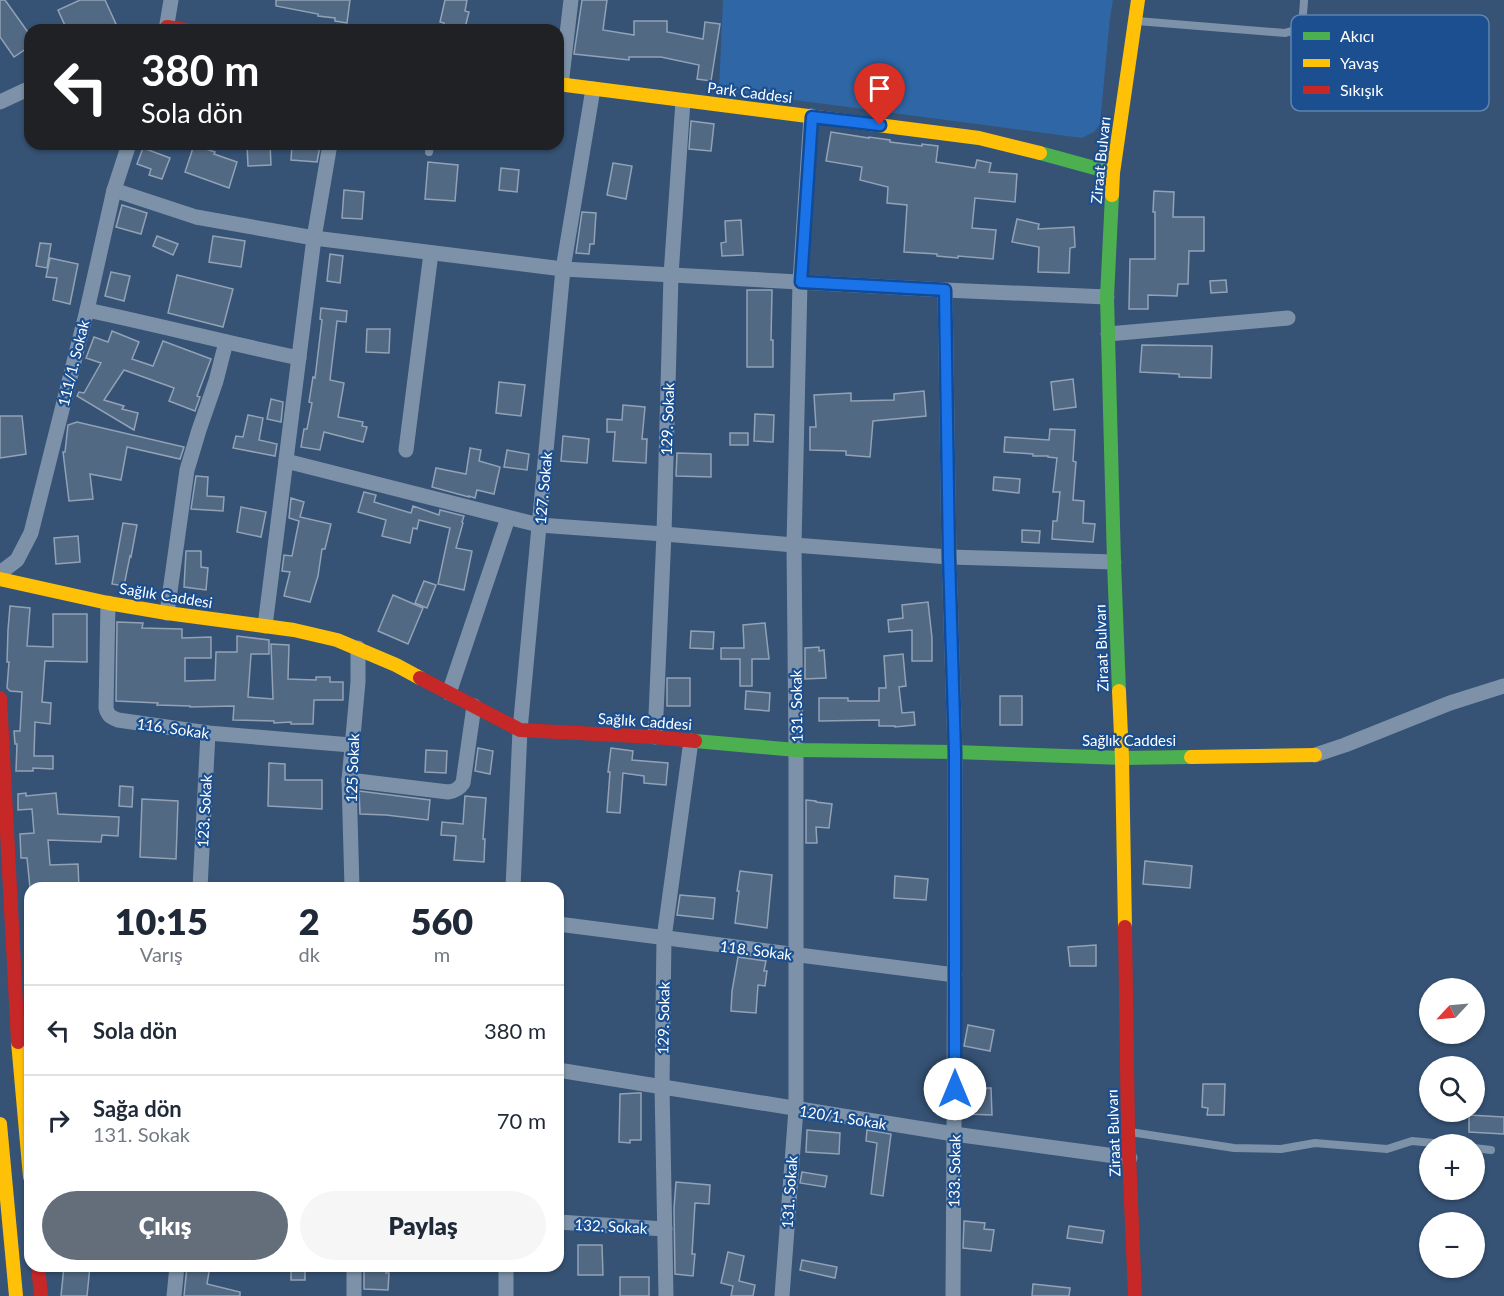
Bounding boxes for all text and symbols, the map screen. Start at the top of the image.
legend [1291,15,1489,111]
text: Akıcı [1340,26,1374,45]
text: 380 m [141,45,259,95]
icon: left [42,48,120,126]
text: Yavaş [1340,53,1379,72]
pin [854,63,905,125]
icon: arrive [863,72,896,105]
street label: Park Caddesi [707,78,793,106]
text: Sıkışık [1340,80,1384,99]
text: Sola dön [141,96,243,129]
street label: Ziraat Bulvarı [1086,116,1114,204]
street label: 111/1. Sokak [54,318,92,408]
street label: 129. Sokak [657,382,677,456]
street label: 127. Sokak [531,451,555,525]
street label: Sağlık Caddesi [118,579,214,611]
street label: Ziraat Bulvarı [1090,604,1112,692]
street label: 131. Sokak [786,669,806,743]
street label: Sağlık Caddesi [597,709,693,733]
street label: 116. Sokak [136,714,211,742]
street label: Sağlık Caddesi [1082,731,1176,749]
street label: 125 Sokak [342,733,362,803]
street label: 123. Sokak [193,774,215,848]
text: 10:15 [115,899,208,943]
text: 2 [299,899,320,943]
text: 560 [411,899,473,943]
street label: 118. Sokak [719,937,794,963]
text: Varış [140,942,183,966]
text: dk [299,942,320,966]
text: m [434,942,450,966]
north arrow [1419,978,1485,1044]
map controls [1419,978,1485,1278]
street label: 129. Sokak [653,981,673,1055]
icon: left [42,1014,75,1047]
text: Sola dön [93,1017,177,1044]
text: 380 m [484,1017,546,1044]
button: search [1419,1056,1485,1122]
position arrow [923,1057,987,1121]
street label: Ziraat Bulvarı [1102,1089,1124,1177]
text: Sağa dön [93,1095,182,1122]
street label: 120/1. Sokak [798,1101,888,1133]
icon: right [42,1104,75,1137]
text: 70 m [497,1107,546,1134]
text: 131. Sokak [93,1122,190,1146]
street label: 133. Sokak [944,1134,964,1208]
button: + [1419,1134,1485,1200]
street label: 131. Sokak [777,1155,801,1229]
button: Çıkış [42,1191,288,1260]
button: Paylaş [300,1191,546,1260]
button: − [1419,1212,1485,1278]
street label: 132. Sokak [574,1215,648,1237]

